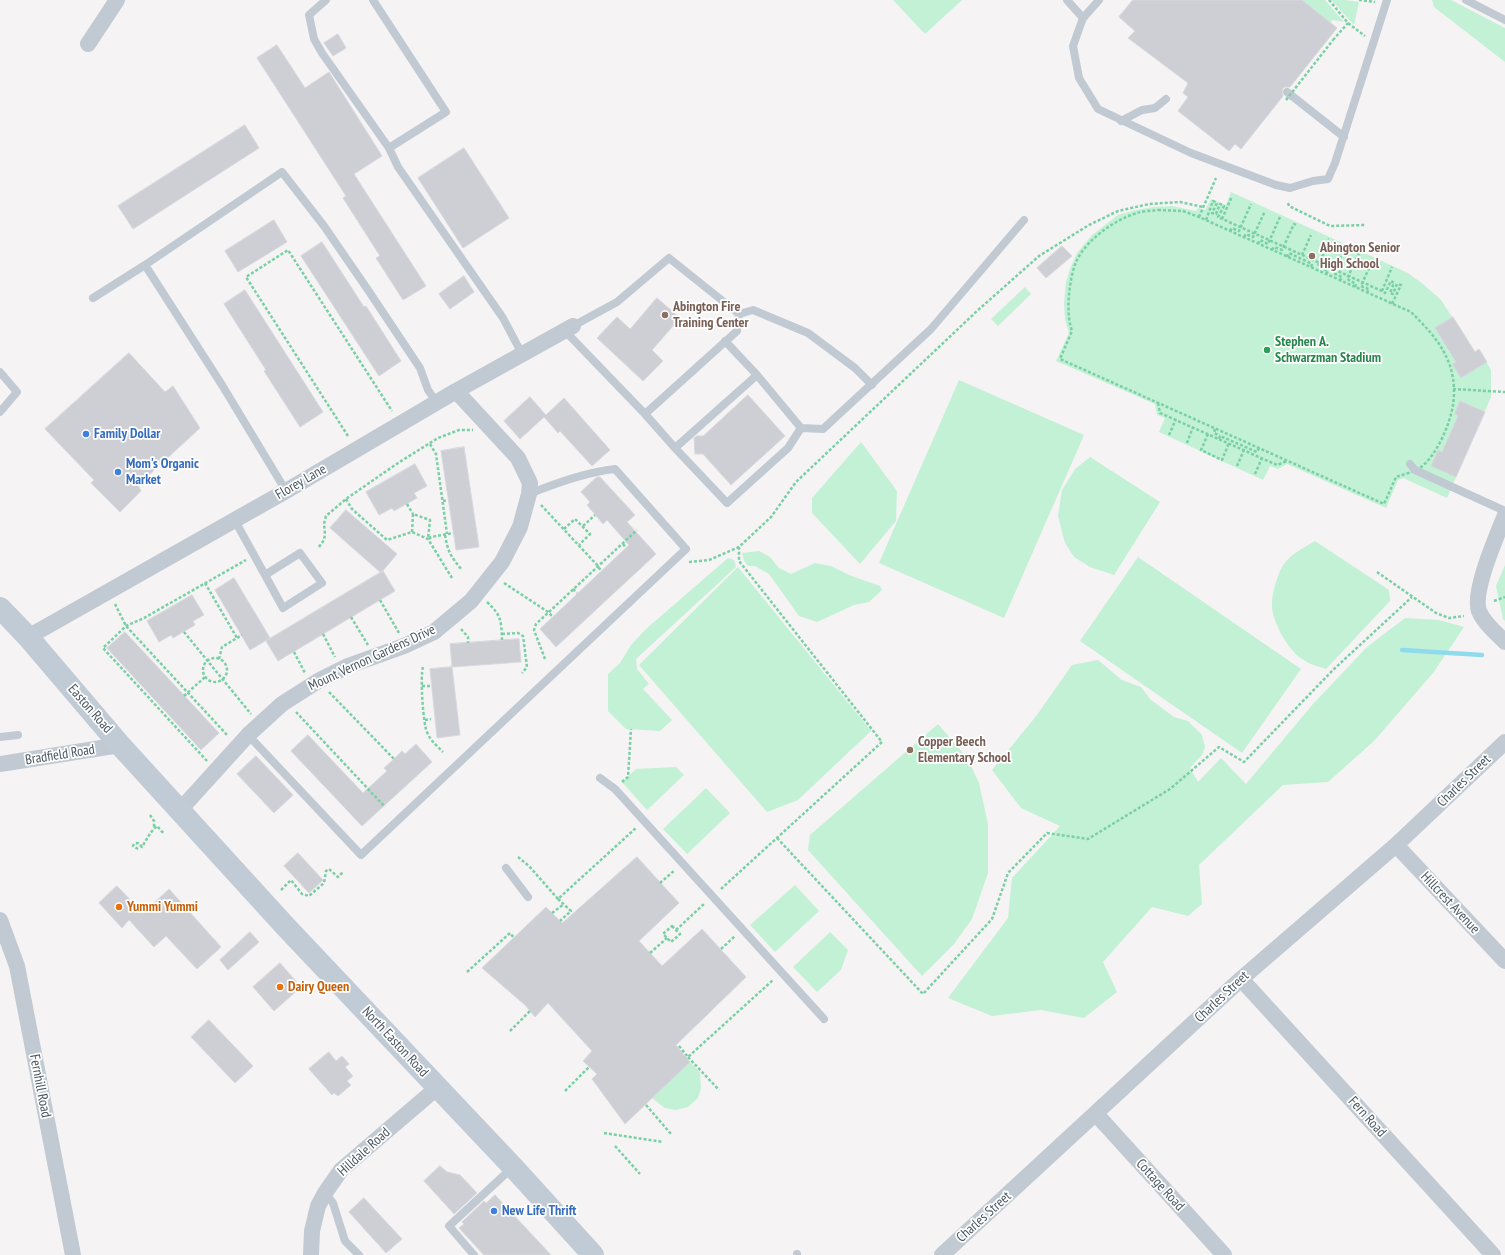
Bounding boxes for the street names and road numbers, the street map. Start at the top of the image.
street label: Florey Lane [273,461,329,503]
street label: Mount Vernon Gardens Drive [306,621,438,695]
street label: Easton Road [64,681,116,737]
street label: Bradfield Road [24,741,96,769]
street label: Charles Street [1434,751,1494,811]
street label: Hillcrest Avenue [1417,869,1483,937]
street label: Charles Street [1192,968,1252,1026]
street label: North Easton Road [358,1003,432,1081]
street label: Fernhill Road [26,1053,54,1119]
street label: Fern Road [1345,1093,1389,1141]
street label: Hilldale Road [334,1124,394,1180]
street label: Cottage Road [1132,1156,1188,1214]
street label: Charles Street [953,1188,1015,1246]

